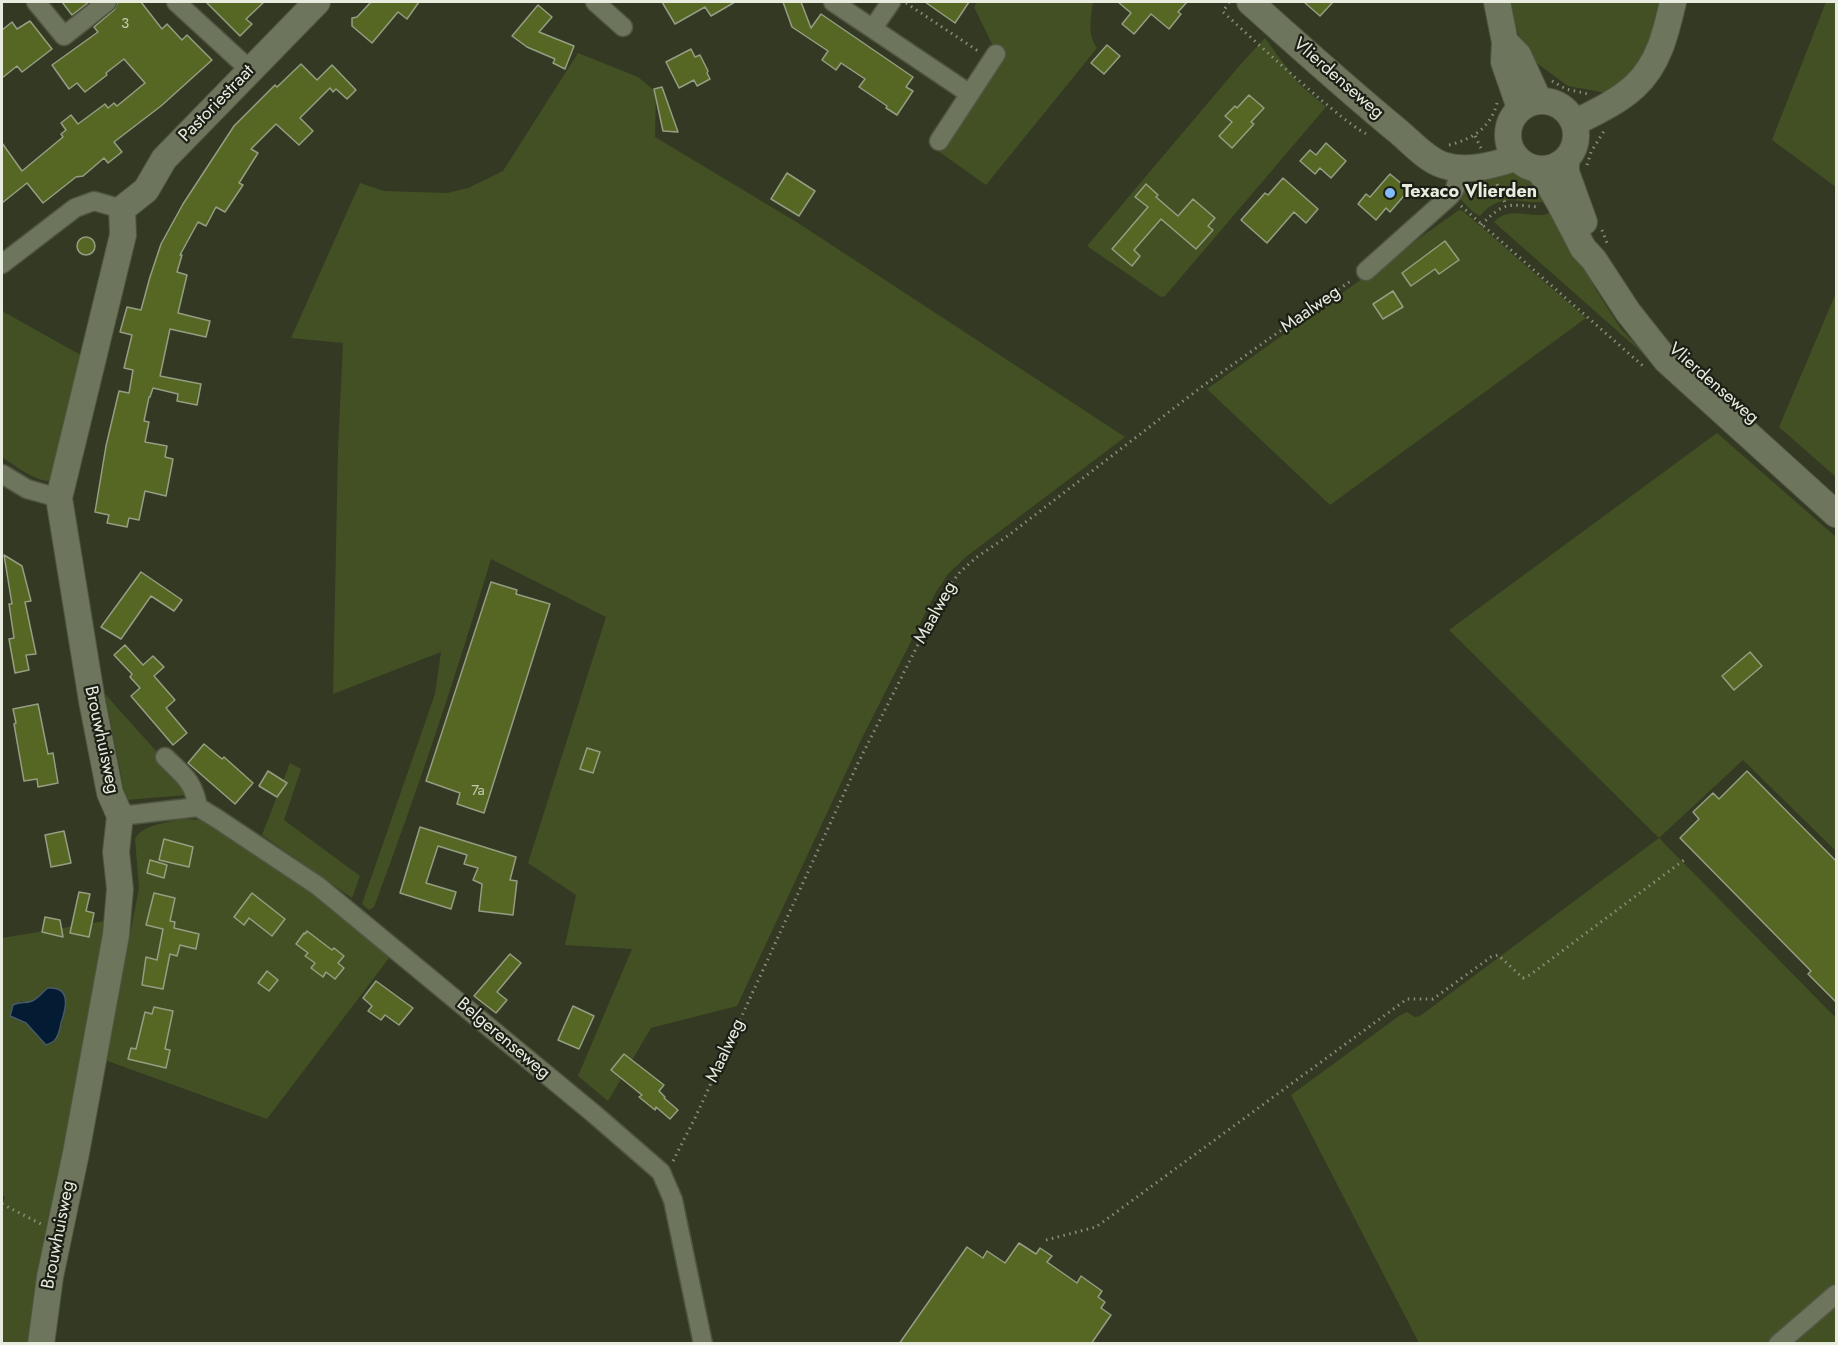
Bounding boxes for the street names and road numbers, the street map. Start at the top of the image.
street label: Vlierdenseweg [1288,34,1388,124]
street label: Pastoriestraat [175,61,259,147]
street label: Maalweg [1277,282,1345,338]
street label: Vlierdenseweg [1663,339,1763,429]
street label: Maalweg [910,578,962,648]
street label: Brouwhuisweg [79,684,123,796]
street label: Belgerenseweg [452,994,554,1084]
street label: Maalweg [702,1016,750,1086]
street label: Brouwhuisweg [38,1179,80,1291]

